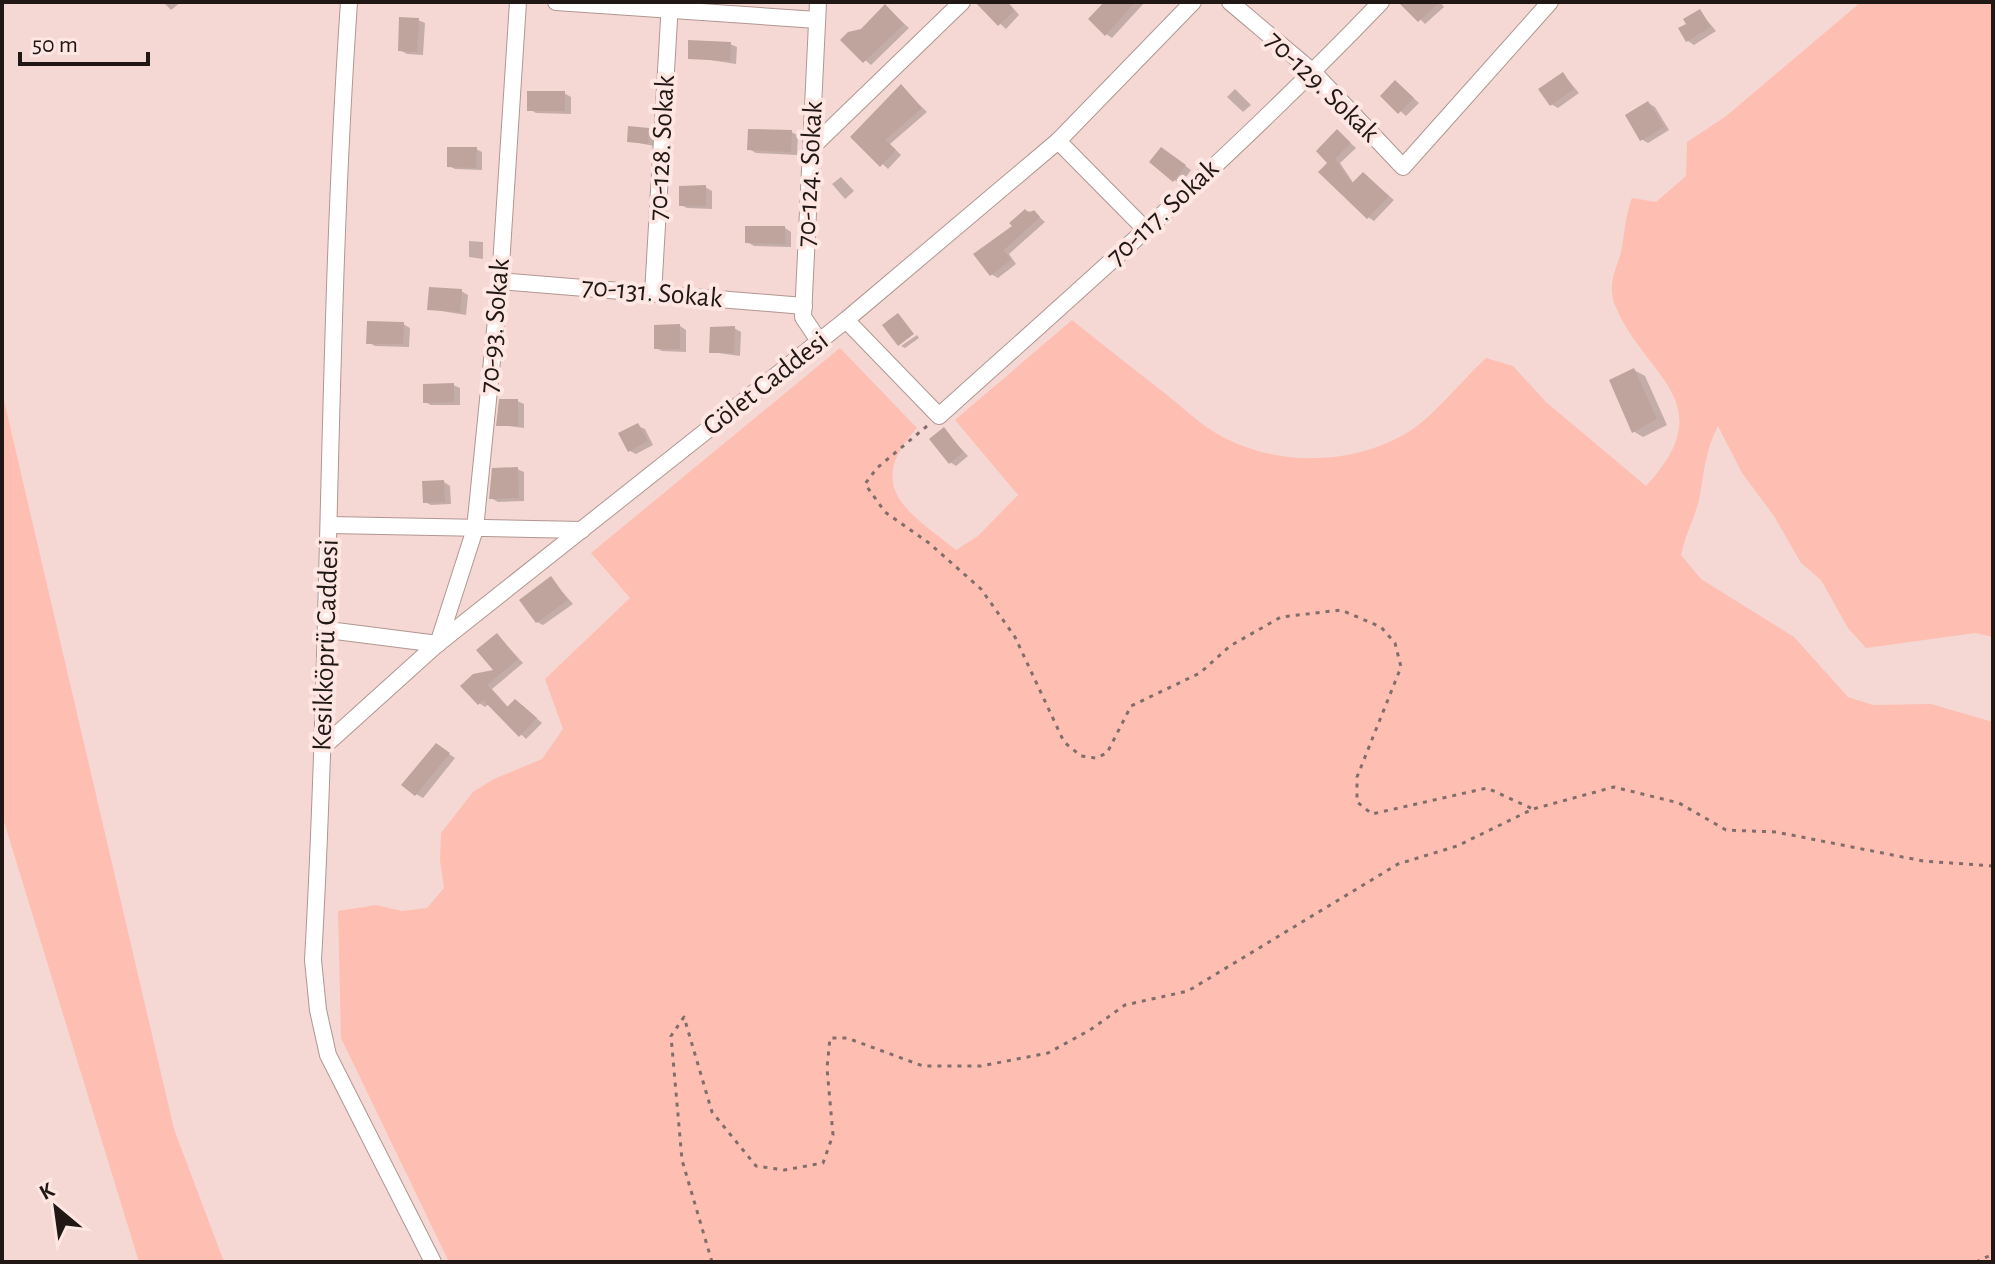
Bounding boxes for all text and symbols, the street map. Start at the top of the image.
scale bar [20,16,148,66]
street label: 70-129. Sokak [1260,26,1384,148]
text: 50 m [32,33,78,57]
street label: 70-128. Sokak [644,74,680,222]
street label: 70-124. Sokak [792,100,828,248]
street label: 70-117. Sokak [1102,154,1224,271]
street label: 70-93. Sokak [475,257,515,395]
street label: 70-131. Sokak [580,273,724,313]
street label: Gölet Caddesi [698,327,834,441]
street label: Kesikköprü Caddesi [308,539,344,751]
north arrow [16,1168,96,1248]
text: K [36,1178,59,1204]

